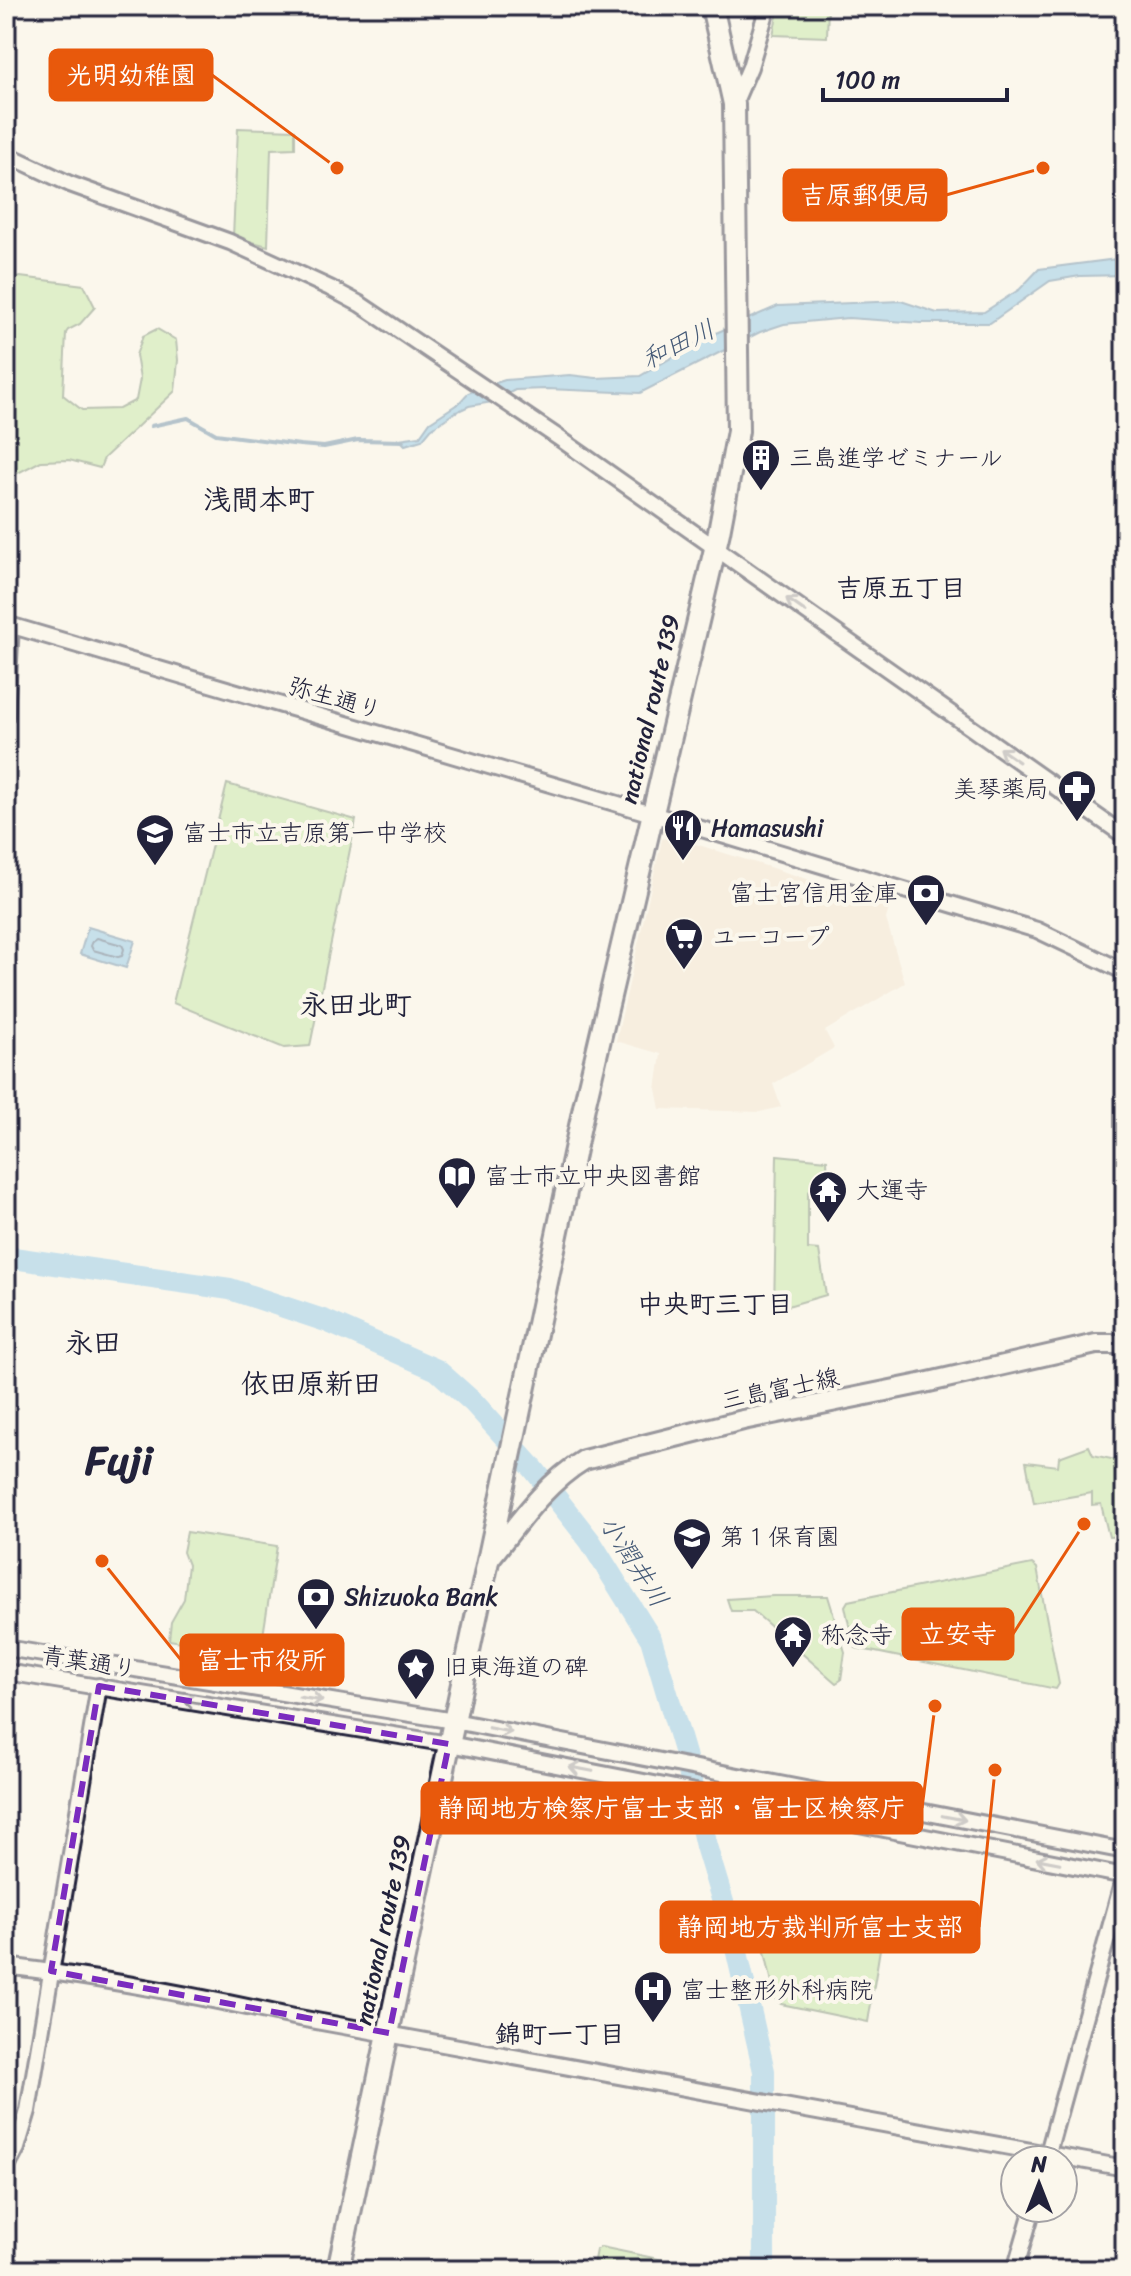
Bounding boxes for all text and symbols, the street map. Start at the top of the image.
callout: 光明幼稚園 [50,50,212,100]
text: 光明幼稚園 [66,52,196,98]
scale bar [823,52,1007,102]
text: 100 m [835,59,900,101]
callout: 吉原郵便局 [784,170,946,220]
text: 吉原郵便局 [800,172,930,218]
water label: 和田川 [633,306,723,382]
building icon: 三島進学ゼミナール [740,437,782,492]
place label: 三島進学ゼミナール [789,437,1003,479]
district label: 浅間本町 [203,475,315,524]
district label: 吉原五丁目 [836,565,966,611]
one-way arrow [786,597,808,613]
street label: national route 139 [608,610,692,808]
street label: 弥生通り [283,665,387,731]
one-way arrow [998,747,1020,763]
place label: 美琴薬局 [953,768,1049,810]
pharmacy icon: 美琴薬局 [1056,768,1098,823]
restaurant icon: Hamasushi [662,807,704,862]
place label: Hamasushi [711,807,825,849]
school or university icon: 富士市立吉原第一中学校 [134,812,176,867]
place label: 富士市立吉原第一中学校 [183,812,447,854]
place label: 富士宮信用金庫 [730,872,898,914]
bank icon: 富士宮信用金庫 [905,872,947,927]
supermarket icon: ユーコープ [663,916,705,971]
place label: ユーコープ [712,916,830,958]
district label: 永田北町 [300,980,412,1029]
library icon: 富士市立中央図書館 [436,1155,478,1210]
place label: 富士市立中央図書館 [485,1155,701,1197]
temple icon: 大運寺 [807,1169,849,1224]
place label: 大運寺 [856,1169,928,1211]
district label: 中央町三丁目 [637,1281,793,1327]
district label: 永田 [65,1318,121,1367]
street label: 三島富士線 [717,1356,843,1422]
district label: 依田原新田 [241,1359,381,1408]
district label: Fuji [84,1425,155,1496]
water label: 小潤井川 [586,1505,682,1617]
school or university icon: 第１保育園 [671,1516,713,1571]
place label: 第１保育園 [720,1516,840,1558]
bank icon: Shizuoka Bank [295,1576,337,1631]
place label: Shizuoka Bank [344,1576,499,1618]
callout: 立安寺 [903,1609,1013,1659]
text: 立安寺 [919,1611,997,1657]
temple icon: 称念寺 [772,1614,814,1669]
place label: 称念寺 [821,1614,893,1656]
street label: 青葉通り [38,1634,140,1690]
callout: 富士市役所 [181,1635,343,1685]
text: 富士市役所 [197,1637,327,1683]
place icon: 旧東海道の碑 [395,1646,437,1701]
place label: 旧東海道の碑 [444,1646,588,1688]
one-way arrow [298,1692,323,1707]
one-way arrow [183,1694,209,1709]
one-way arrow [487,1723,512,1738]
one-way arrow [569,1760,594,1775]
callout: 静岡地方検察庁富士支部・富士区検察庁 [422,1783,922,1833]
text: 静岡地方検察庁富士支部・富士区検察庁 [438,1785,906,1831]
one-way arrow [941,1812,966,1827]
street label: national route 139 [342,1831,424,2029]
one-way arrow [1035,1853,1061,1868]
callout: 静岡地方裁判所富士支部 [661,1902,979,1952]
text: 静岡地方裁判所富士支部 [677,1904,963,1950]
hospital icon: 富士整形外科病院 [632,1969,674,2024]
place label: 富士整形外科病院 [681,1969,873,2011]
district label: 錦町一丁目 [495,2011,625,2057]
north arrow [999,2144,1079,2224]
text: N [1030,2145,1047,2184]

